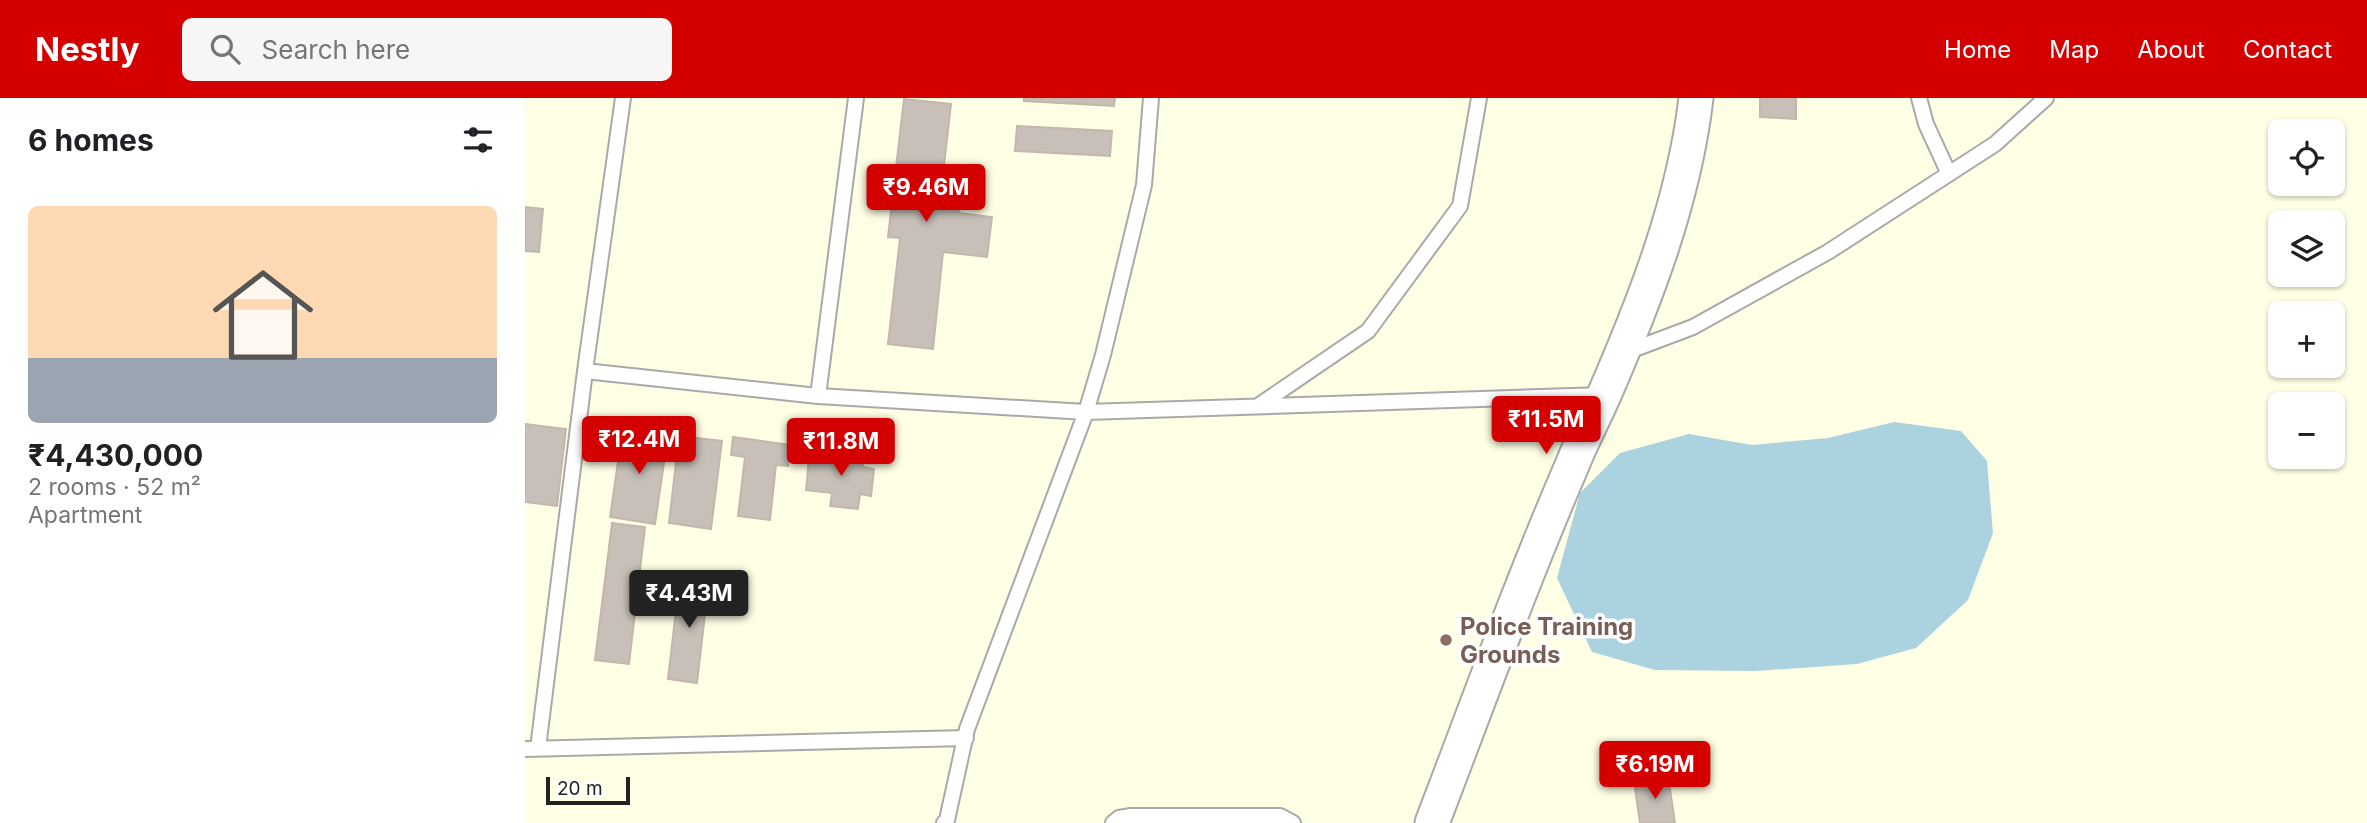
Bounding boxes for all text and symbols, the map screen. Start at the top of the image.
search box [182,18,672,81]
text: Nestly [35,29,140,69]
icon: search [206,30,244,68]
text: Search here [262,34,410,65]
text: Home [1944,35,2011,64]
text: Map [2049,35,2099,64]
text: About [2137,35,2205,64]
text: Contact [2243,35,2332,64]
map controls [2268,119,2345,469]
button: locate [2268,119,2345,196]
icon: filters [459,121,497,159]
text: 6 homes [28,122,154,158]
pin: ₹9.46M [869,164,983,224]
text: ₹9.46M [882,173,970,201]
button: layers [2268,210,2345,287]
icon: home [200,252,326,378]
button: + [2268,301,2345,378]
button: − [2268,392,2345,469]
pin: ₹11.5M [1489,396,1603,456]
text: ₹11.5M [1508,405,1584,433]
pin: ₹12.4M [582,416,696,476]
pin: ₹11.8M [784,418,898,478]
text: ₹12.4M [598,425,680,453]
text: ₹11.8M [803,427,879,455]
text: ₹4,430,000 [28,437,203,473]
text: 2 rooms · 52 m² [28,473,201,501]
text: Apartment [28,501,142,529]
pin: ₹4.43M [632,570,746,630]
text: ₹4.43M [645,579,733,607]
place label: Police Training Grounds [1460,612,1633,669]
marker: Police Training Grounds [1438,632,1454,648]
pin: ₹6.19M [1598,742,1712,801]
text: ₹6.19M [1615,750,1695,778]
scale bar [546,774,630,806]
text: 20 m [557,777,603,800]

